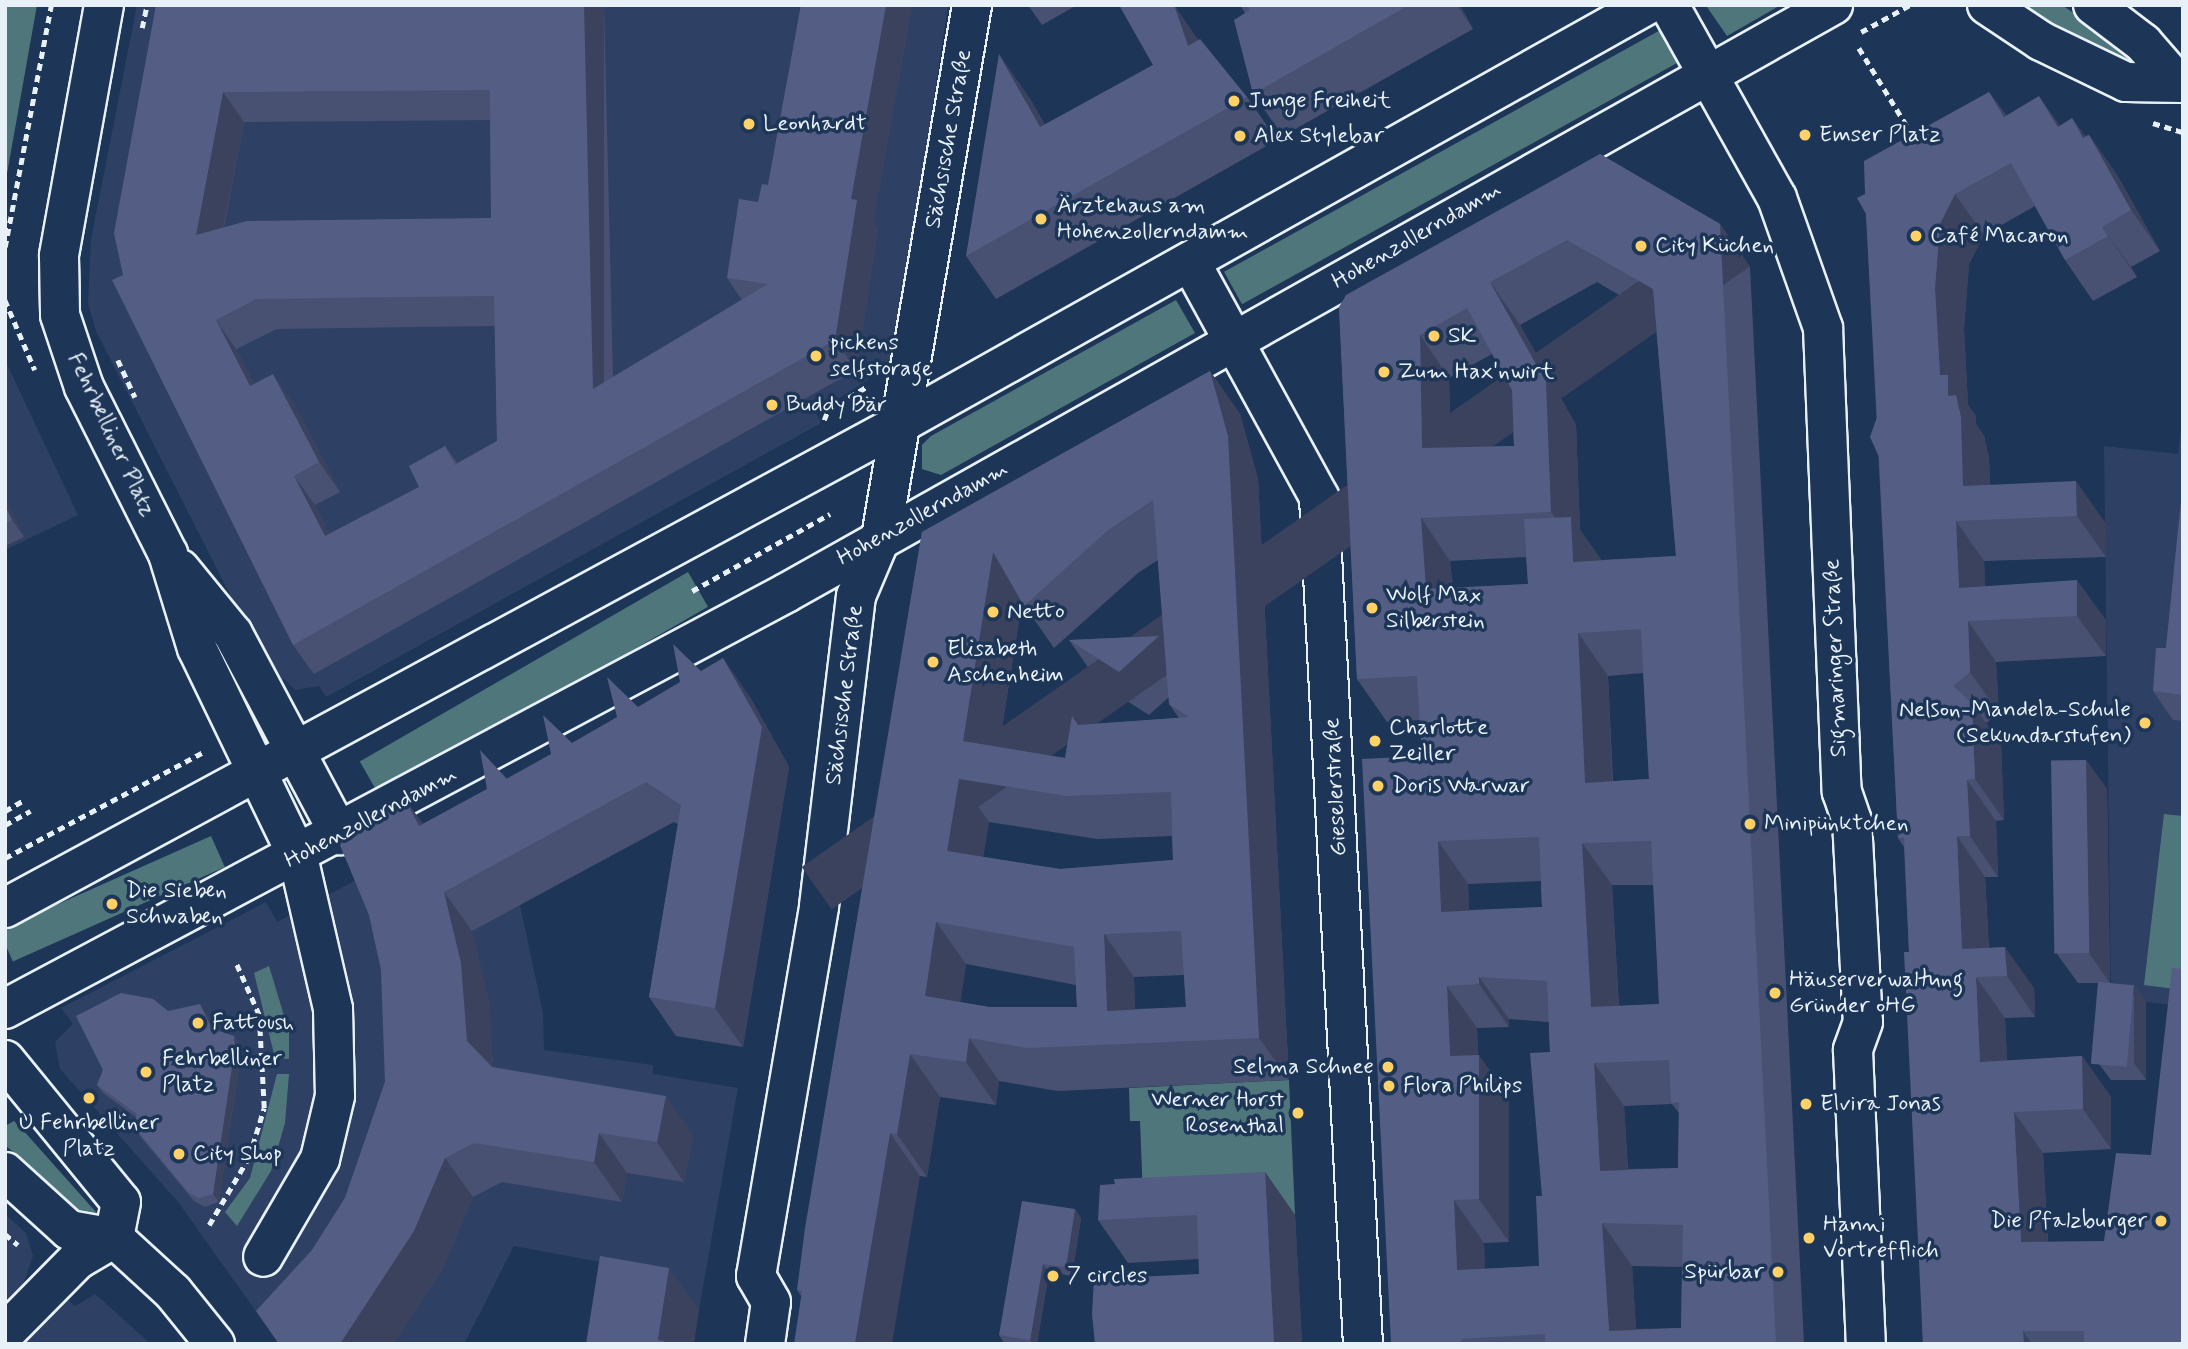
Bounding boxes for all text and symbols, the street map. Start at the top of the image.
street label: Sächsische Straße [920,47,978,231]
place label: Junge Freiheit [1248,87,1391,115]
marker: Junge Freiheit [1226,93,1242,109]
place label: Leonhardt [763,110,867,138]
marker: Leonhardt [741,116,757,132]
place label: Emser Platz [1819,121,1941,149]
place label: Alex Stylebar [1254,122,1384,150]
marker: Emser Platz [1797,127,1813,143]
marker: Alex Stylebar [1232,128,1248,144]
street label: Hohenzollerndamm [1327,176,1507,296]
place label: Ärztehaus am Hohenzollerndamm [1057,192,1248,246]
marker: Ärztehaus am Hohenzollerndamm [1031,209,1051,229]
place label: Café Macaron [1930,222,2069,250]
marker: Café Macaron [1908,228,1924,244]
place label: City Küchen [1655,232,1774,260]
marker: City Küchen [1633,238,1649,254]
place label: SK [1448,322,1476,350]
marker: SK [1426,328,1442,344]
place label: pickens selfstorage [830,329,933,383]
street label: Fehrbelliner Platz [61,348,161,522]
marker: pickens selfstorage [808,348,824,364]
place label: Zum Hax'nwirt [1398,358,1554,386]
marker: Zum Hax'nwirt [1376,364,1392,380]
place label: Buddy Bär [786,391,888,419]
marker: Buddy Bär [764,397,780,413]
street label: Hohenzollerndamm [833,456,1013,572]
street label: Sigmaringer Straße [1819,558,1853,758]
place label: Wolf Max Silberstein [1386,581,1485,635]
place label: Netto [1007,598,1065,626]
marker: Wolf Max Silberstein [1364,600,1380,616]
street label: Sächsische Straße [820,603,870,787]
marker: Netto [985,604,1001,620]
place label: Elisabeth Aschenheim [947,635,1064,689]
marker: Elisabeth Aschenheim [925,654,941,670]
place label: Nelson-Mandela-Schule (Sekundarstufen) [1899,696,2131,750]
place label: Charlotte Zeiller [1389,714,1488,768]
marker: Nelson-Mandela-Schule (Sekundarstufen) [2137,715,2153,731]
street label: Gieselerstraße [1319,717,1353,857]
marker: Charlotte Zeiller [1367,733,1383,749]
street label: Hohenzollerndamm [280,761,462,875]
place label: Doris Warwar [1392,772,1529,800]
marker: Doris Warwar [1370,778,1386,794]
place label: Minipünktchen [1764,810,1908,838]
marker: Minipünktchen [1742,816,1758,832]
place label: Die Sieben Schwaben [126,877,226,931]
marker: Die Sieben Schwaben [104,896,120,912]
place label: Häuserverwaltung Gründer oHG [1789,966,1963,1020]
marker: Häuserverwaltung Gründer oHG [1767,985,1783,1001]
place label: Fattoush [212,1009,294,1037]
marker: Fattoush [190,1015,206,1031]
place label: Fehrbelliner Platz [162,1045,282,1099]
place label: Selma Schnee [1233,1053,1374,1081]
marker: Selma Schnee [1380,1059,1396,1075]
marker: Fehrbelliner Platz [136,1062,156,1082]
place label: Flora Philips [1403,1072,1522,1100]
marker: Flora Philips [1381,1078,1397,1094]
place label: Werner Horst Rosenthal [1149,1086,1284,1140]
marker: U Fehrbelliner Platz [81,1090,97,1106]
place label: Elvira Jonas [1820,1090,1941,1118]
marker: Elvira Jonas [1798,1096,1814,1112]
marker: Werner Horst Rosenthal [1290,1105,1306,1121]
place label: U Fehrbelliner Platz [19,1109,159,1163]
place label: City Shop [193,1140,282,1168]
marker: City Shop [171,1146,187,1162]
place label: Die Pfalzburger [1994,1207,2147,1235]
place label: Hanni Vortrefflich [1823,1211,1939,1265]
marker: Die Pfalzburger [2153,1213,2169,1229]
marker: Hanni Vortrefflich [1801,1230,1817,1246]
place label: Spürbar [1684,1258,1764,1286]
place label: 7 circles [1067,1262,1147,1290]
marker: Spürbar [1770,1264,1786,1280]
marker: 7 circles [1045,1268,1061,1284]

